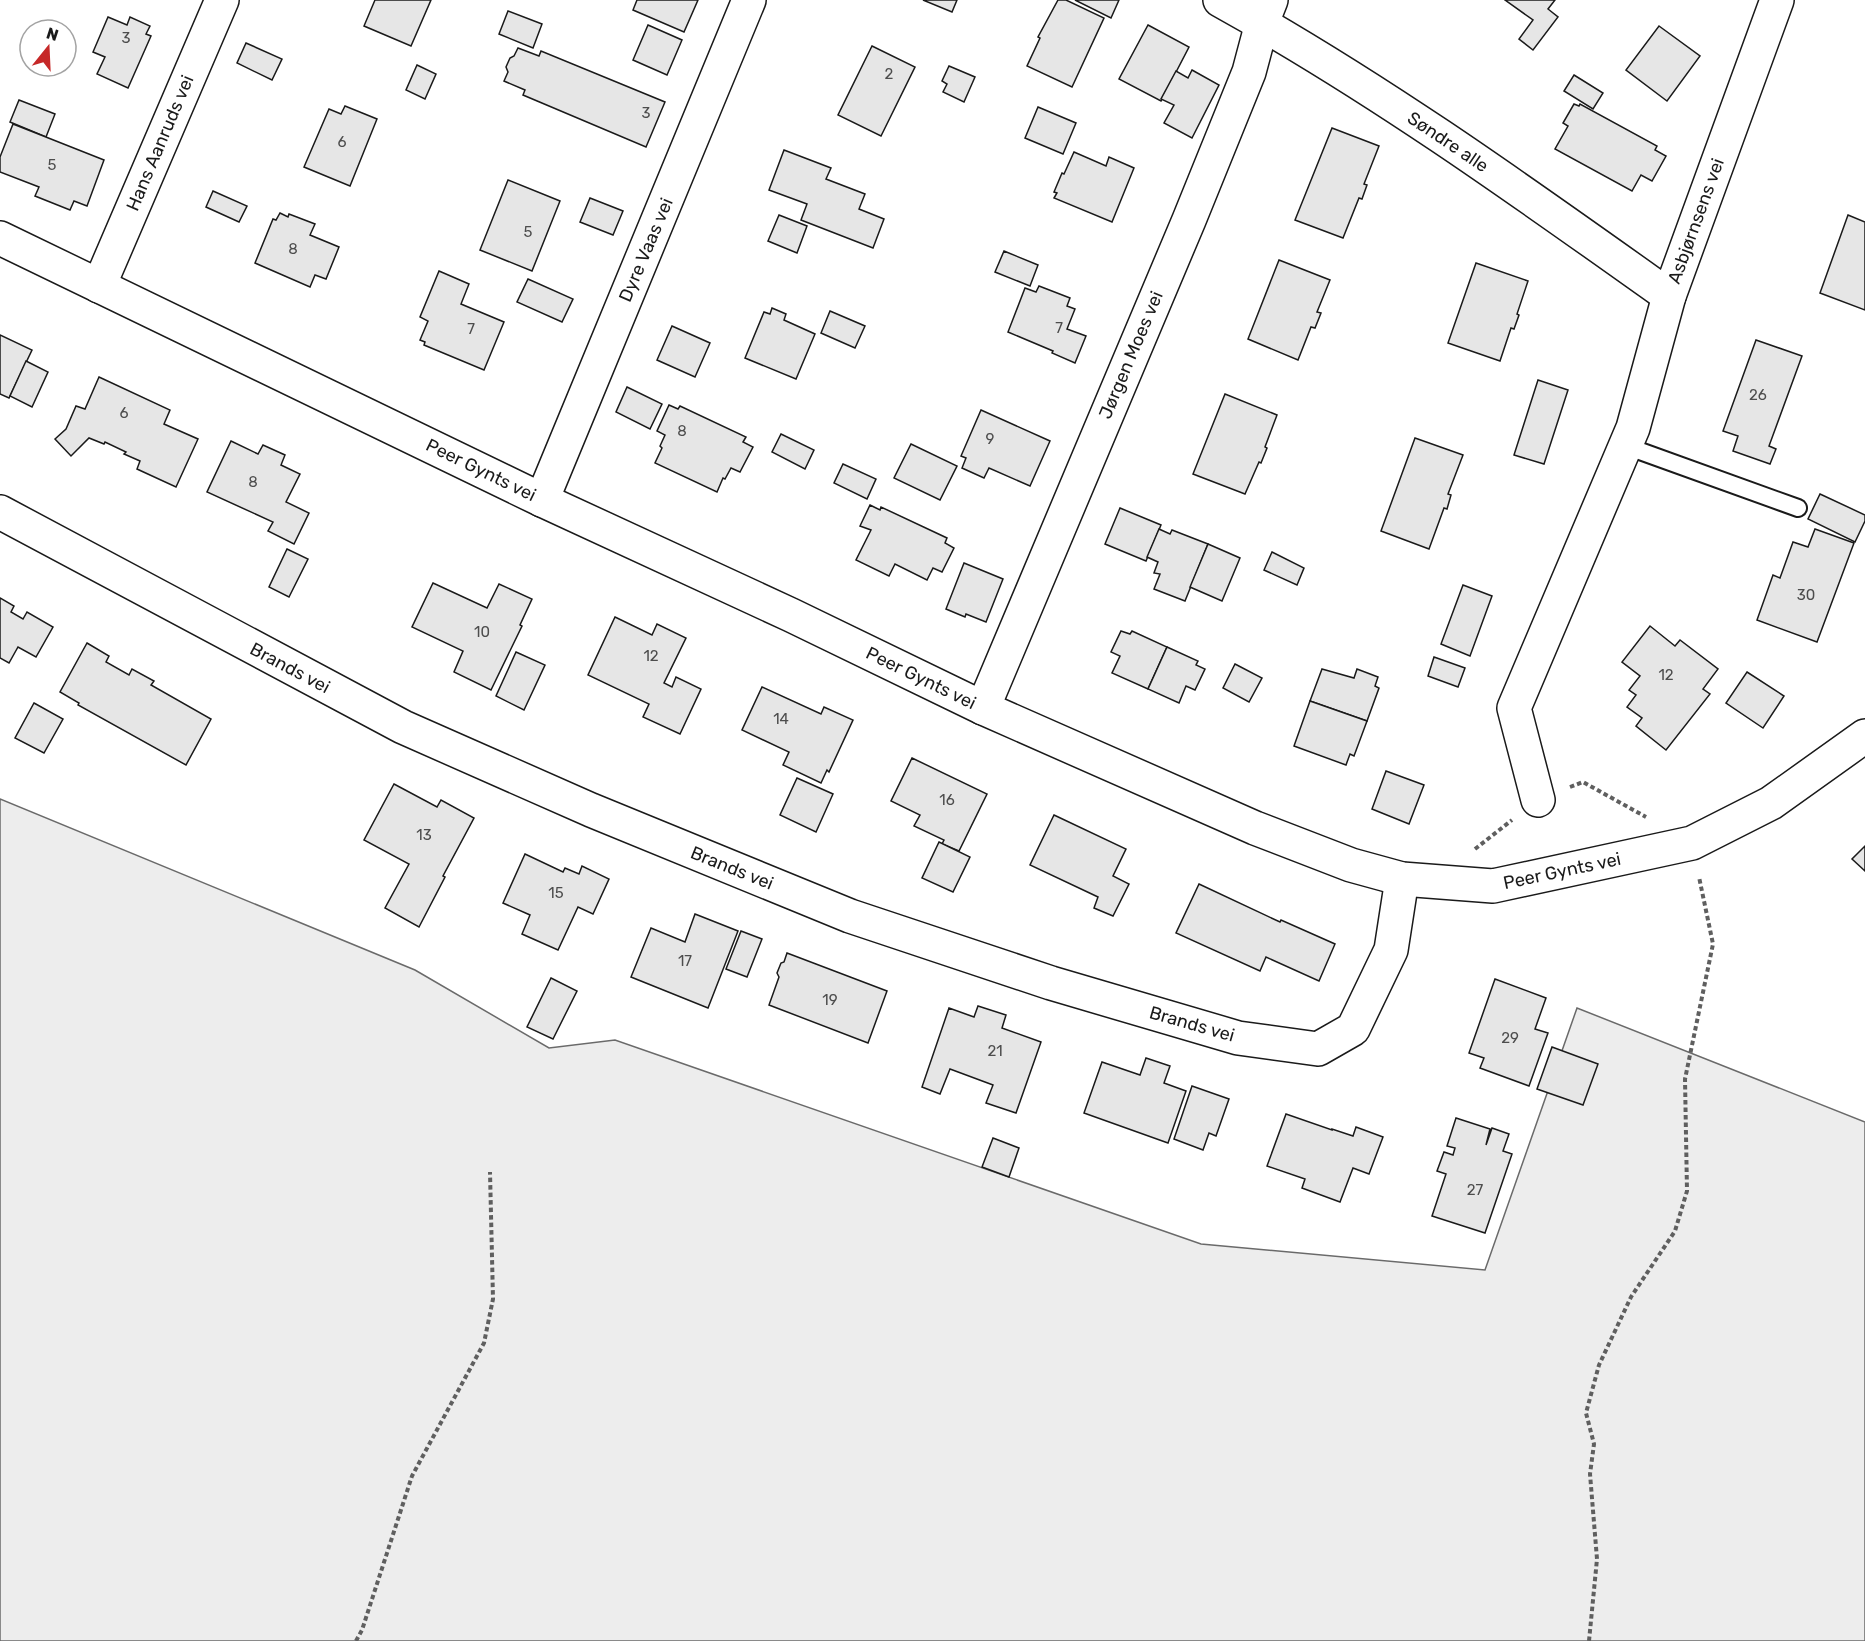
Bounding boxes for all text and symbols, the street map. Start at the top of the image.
north arrow [18,18,78,78]
text: N [44,23,61,45]
house number: 3 [121,29,131,47]
house number: 2 [885,65,894,83]
street label: Hans Aanruds vei [121,72,199,214]
house number: 3 [641,104,651,122]
street label: Søndre alle [1403,107,1493,177]
house number: 6 [337,133,347,151]
street label: Asbjørnsens vei [1663,155,1729,287]
house number: 5 [48,156,57,174]
street label: Dyre Vaas vei [614,195,678,305]
house number: 5 [524,223,533,241]
house number: 8 [288,240,298,258]
street label: Jørgen Moes vei [1094,288,1168,422]
house number: 7 [1055,319,1063,337]
house number: 7 [467,320,475,338]
house number: 26 [1749,386,1767,404]
house number: 6 [119,404,129,422]
house number: 8 [677,422,687,440]
house number: 9 [986,430,995,448]
street label: Peer Gynts vei [422,434,540,506]
house number: 8 [248,473,258,491]
house number: 30 [1797,586,1815,604]
house number: 10 [474,623,490,641]
street label: Brands vei [246,638,334,698]
street label: Peer Gynts vei [862,642,980,714]
house number: 12 [643,647,659,665]
house number: 12 [1658,666,1674,684]
house number: 14 [773,710,789,728]
house number: 16 [939,791,955,809]
house number: 13 [416,826,432,844]
street label: Brands vei [687,841,777,895]
street label: Peer Gynts vei [1501,848,1623,894]
house number: 15 [548,884,564,902]
house number: 17 [678,952,692,970]
house number: 19 [822,991,838,1009]
street label: Brands vei [1147,1001,1237,1047]
house number: 29 [1501,1029,1519,1047]
house number: 21 [987,1042,1003,1060]
house number: 27 [1467,1181,1484,1199]

